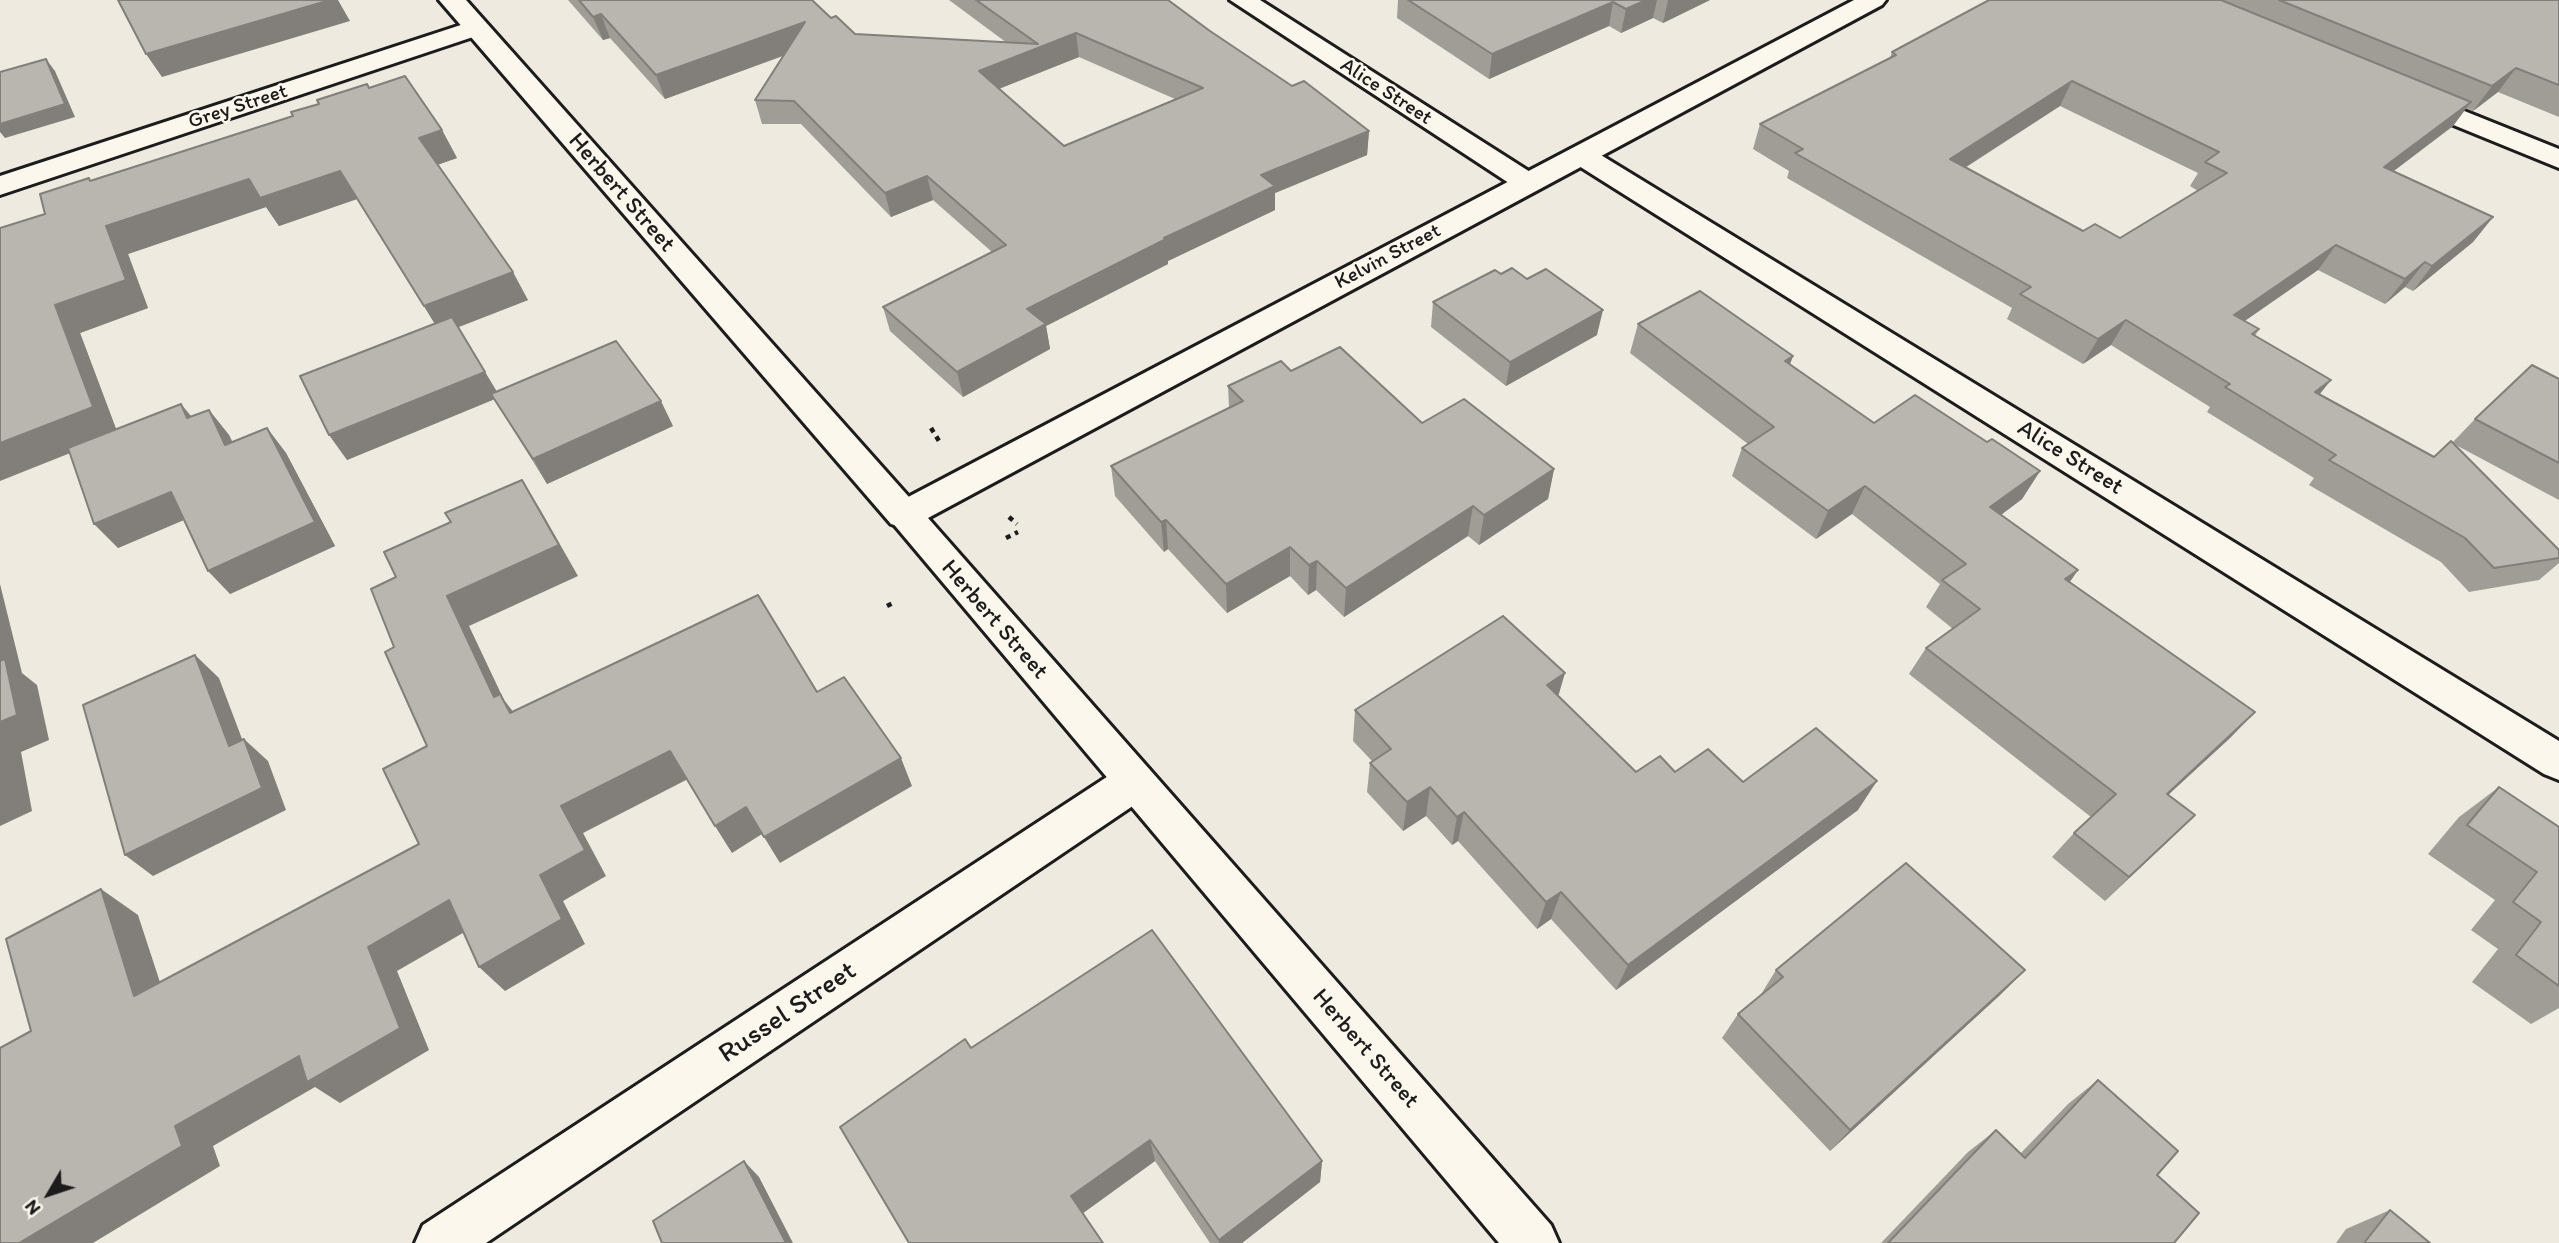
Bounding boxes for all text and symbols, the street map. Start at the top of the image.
street label: Alice Street [1335,53,1437,131]
street label: Grey Street [185,79,291,135]
street label: Herbert Street [561,127,681,259]
street label: Kelvin Street [1331,219,1445,295]
street label: Alice Street [2012,414,2128,502]
street label: Herbert Street [934,554,1054,686]
street label: Russel Street [713,955,863,1071]
street label: Herbert Street [1305,983,1425,1115]
north arrow [14,1159,84,1229]
text: N [19,1195,45,1220]

